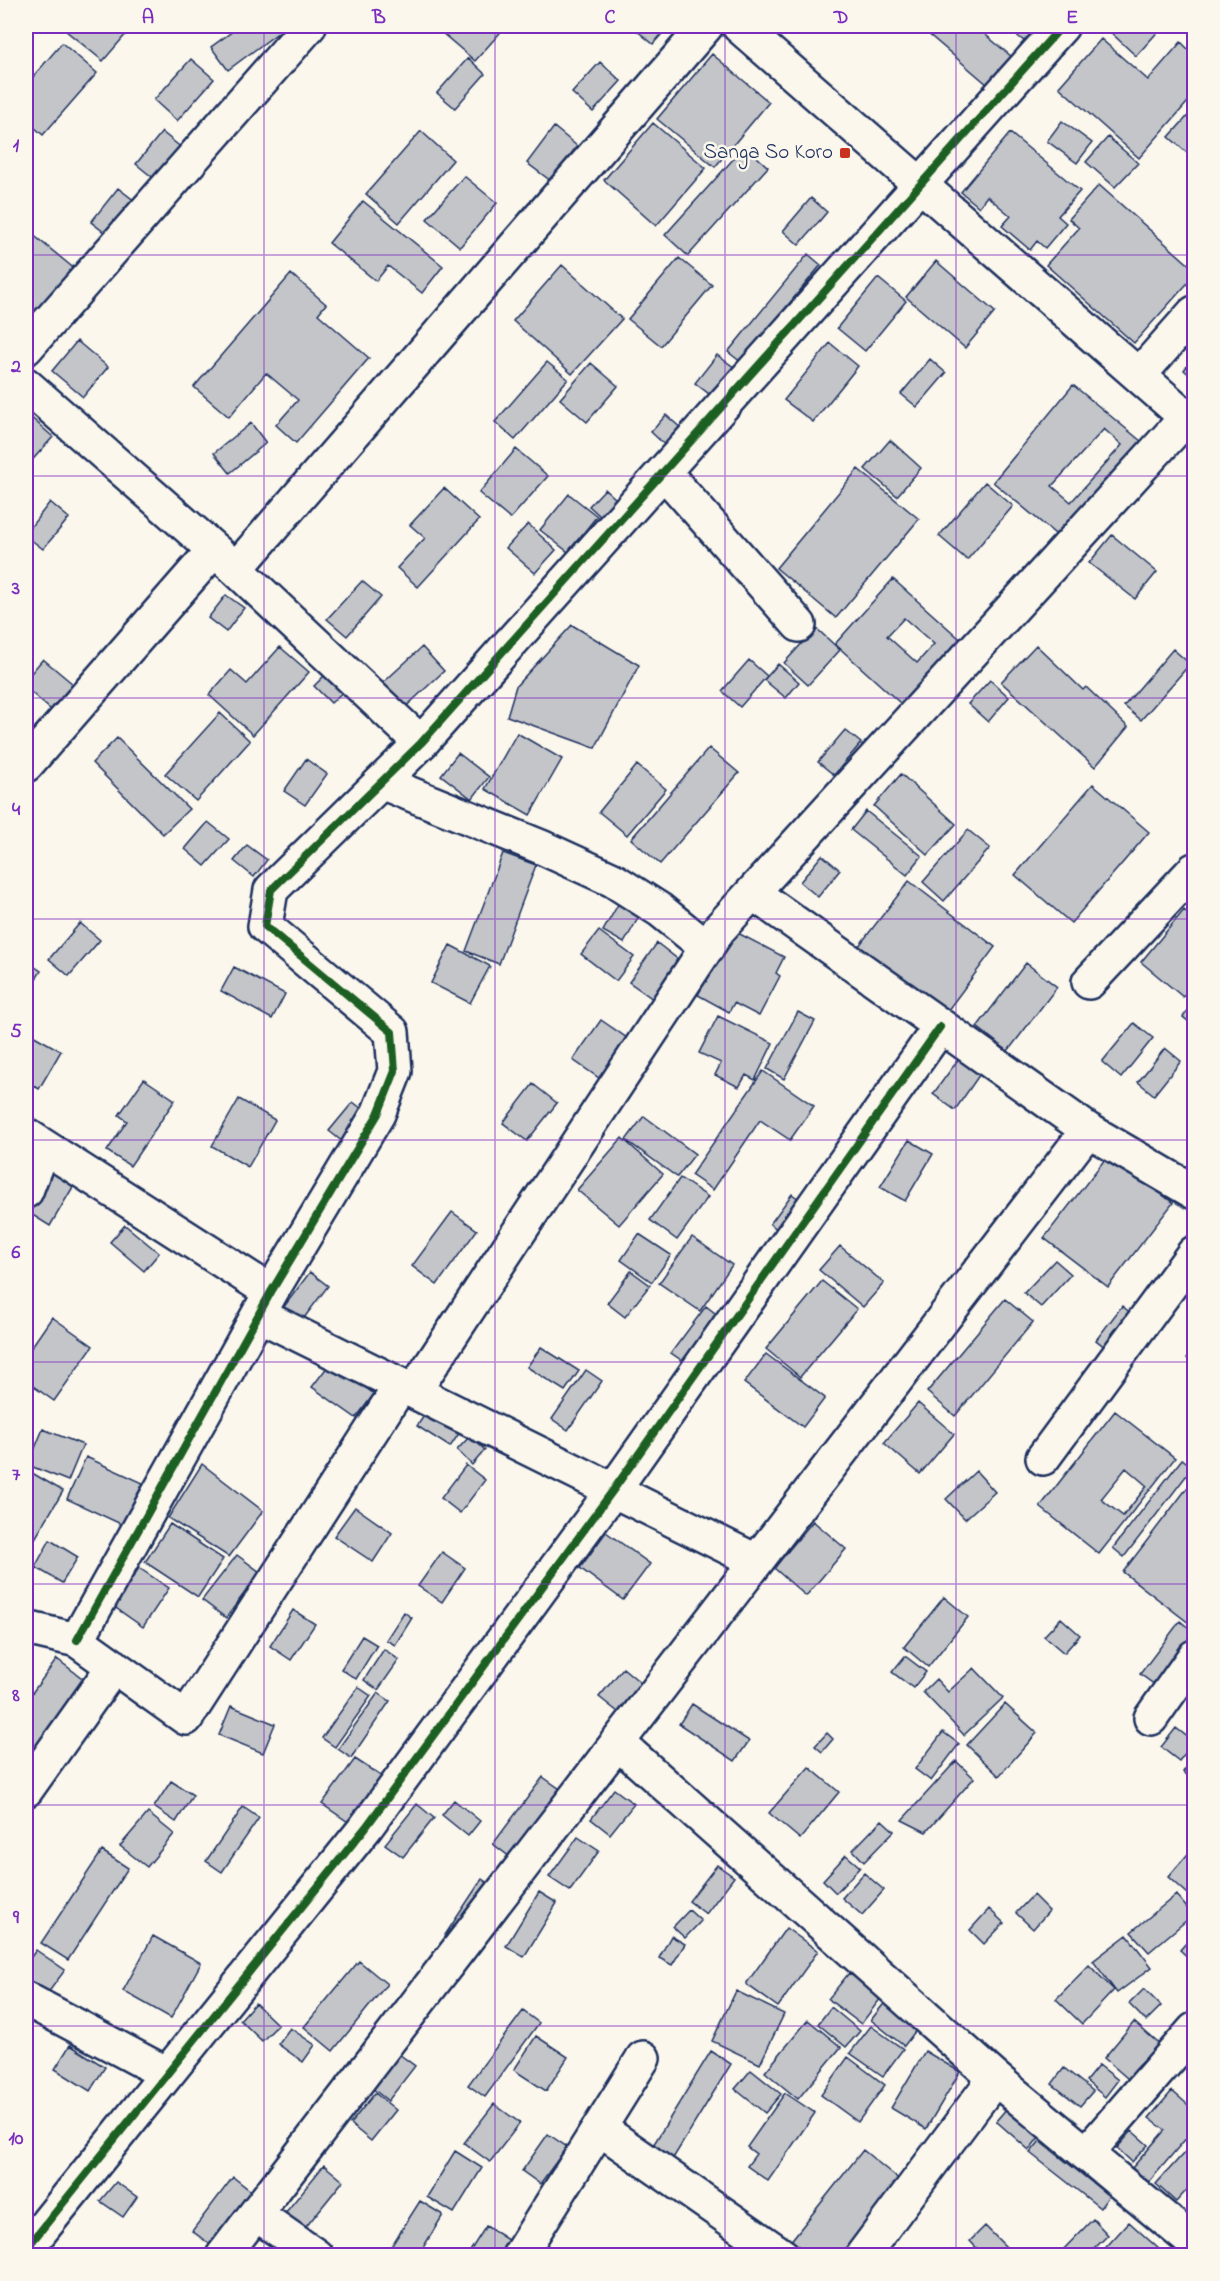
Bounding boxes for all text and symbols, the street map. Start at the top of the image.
text: A [142,4,154,33]
text: B [371,4,386,33]
text: C [605,4,616,33]
text: D [833,4,848,33]
text: E [1066,4,1078,33]
text: 1 [13,132,20,161]
place label: Sanga So Koro [704,138,833,170]
marker: Sanga So Koro [838,146,852,160]
text: 2 [10,353,21,382]
text: 3 [11,575,20,604]
text: 4 [12,796,21,825]
text: 5 [10,1018,22,1047]
text: 6 [12,1239,21,1268]
text: 7 [12,1461,21,1490]
text: 8 [11,1682,20,1711]
text: 9 [12,1904,20,1933]
text: 10 [9,2125,24,2154]

